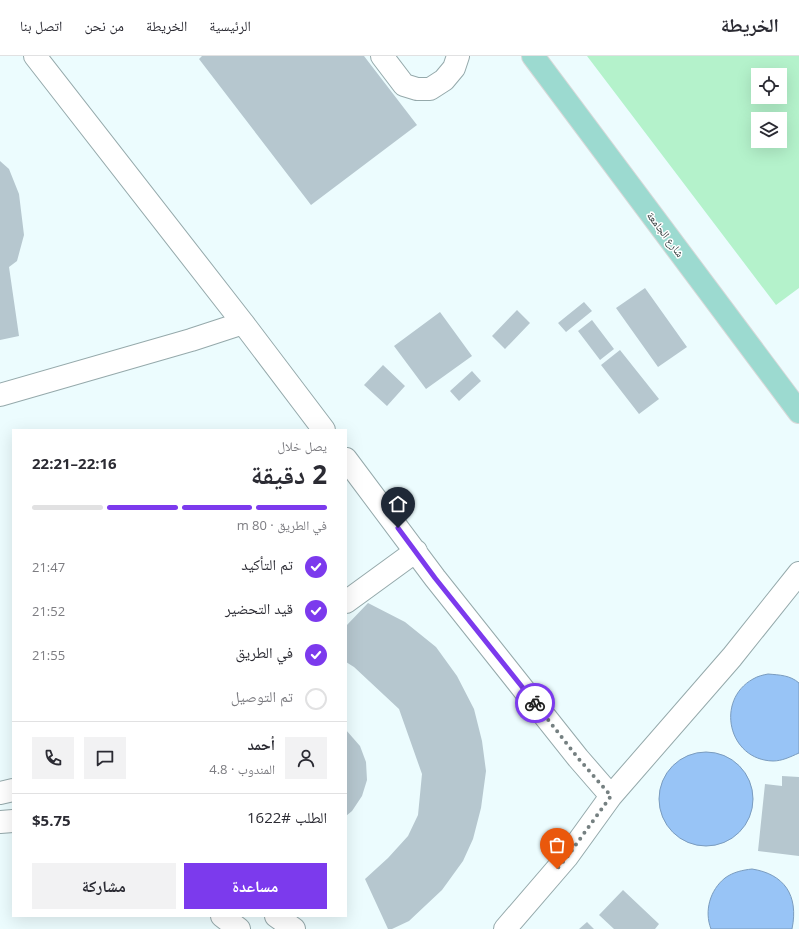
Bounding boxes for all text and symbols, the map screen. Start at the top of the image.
text: الخريطة [721,12,779,38]
text: اتصل بنا [20,16,62,35]
text: من نحن [84,16,124,35]
text: الخريطة [146,16,187,35]
text: الرئيسية [209,16,251,35]
map controls [751,68,787,148]
button: locate [751,68,787,104]
button: layers [751,112,787,148]
street label: شارع الجامعة [644,208,688,260]
text: يصل خلال [277,437,327,455]
text: 22:16–22:21 [32,453,117,473]
text: 2 دقيقة [251,456,327,492]
pin [381,487,415,528]
icon: home [387,493,409,515]
text: في الطريق · 80 m [237,516,327,534]
text: تم التأكيد [241,554,293,574]
icon: check [305,556,327,578]
text: 21:47 [32,558,65,576]
text: قيد التحضير [225,598,293,618]
icon: check [305,600,327,622]
text: 21:52 [32,602,65,620]
text: في الطريق [235,642,293,662]
icon: check [305,644,327,666]
text: 21:55 [32,646,65,664]
courier [515,683,555,723]
text: تم التوصيل [231,686,293,706]
icon: bike [524,692,546,714]
text: أحمد [248,734,275,754]
button: phone [32,737,74,779]
button: chat [84,737,126,779]
button: person [285,737,327,779]
text: المندوب · 4.8 [209,760,275,778]
text: الطلب #1622 [247,807,327,827]
text: $5.75 [32,810,71,830]
pin [540,828,574,869]
icon: bag [546,834,568,856]
button: مشاركة [32,863,176,909]
button: مساعدة [184,863,327,909]

